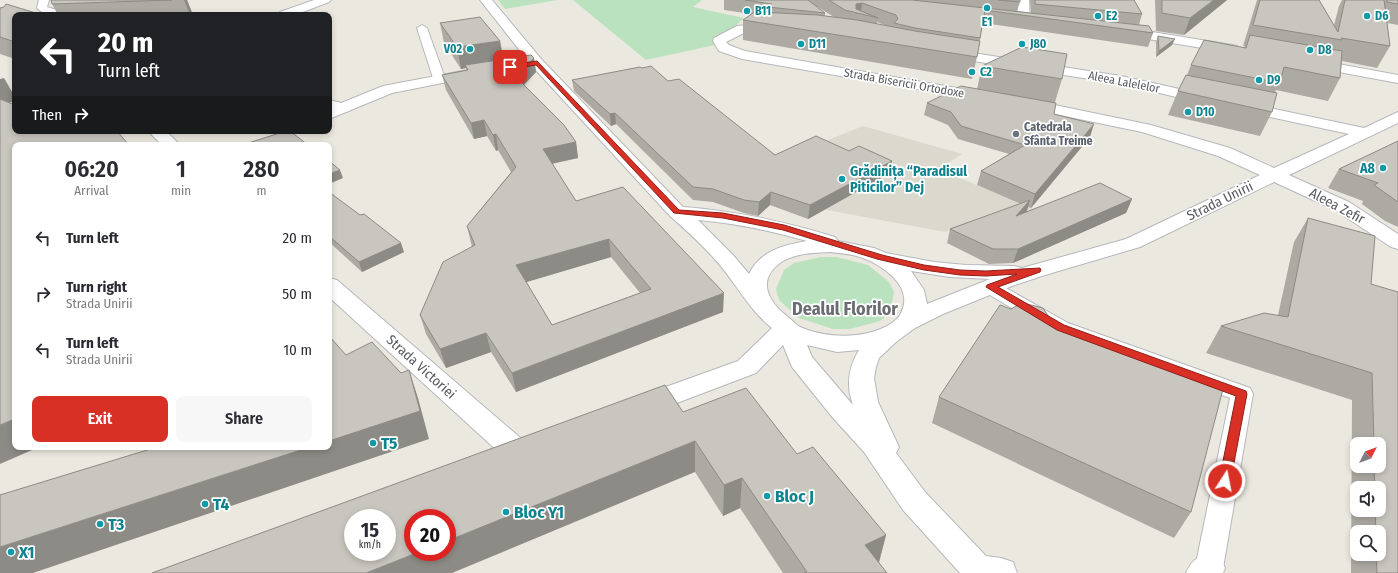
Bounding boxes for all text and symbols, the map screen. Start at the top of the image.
marker: E1 [982,3,992,13]
place label: B11 [755,4,771,18]
marker: B11 [742,6,752,16]
place label: E2 [1106,9,1118,23]
place label: D6 [1375,9,1388,23]
marker: E2 [1093,11,1103,21]
marker: D6 [1362,11,1372,21]
place label: E1 [982,15,992,29]
text: 20 m [98,26,153,59]
icon: left [32,28,84,80]
place label: D11 [809,37,826,51]
place label: J80 [1029,37,1047,51]
marker: D11 [796,39,806,49]
marker: J80 [1017,39,1027,49]
place label: V02 [443,42,462,56]
place label: D8 [1318,43,1332,57]
marker: V02 [465,44,475,54]
marker: D8 [1305,45,1315,55]
pin [493,50,527,84]
icon: arrive [499,56,521,78]
text: Turn left [98,60,160,82]
place label: C2 [980,65,992,79]
street label: Strada Bisericii Ortodoxe [843,66,965,101]
marker: C2 [967,67,977,77]
street label: Aleea Lalelelor [1087,68,1162,96]
place label: D9 [1267,73,1280,87]
marker: D9 [1254,75,1264,85]
icon: right [70,104,92,126]
place label: D10 [1196,105,1215,119]
text: Then [32,106,62,124]
marker: D10 [1183,107,1193,117]
place label: Catedrala Sfânta Treime [1024,120,1093,148]
marker: Catedrala Sfânta Treime [1011,129,1021,139]
text: 06:20 [64,155,119,183]
text: 1 [176,155,186,183]
text: 280 [243,155,280,183]
place label: A8 [1359,160,1376,177]
place label: Grădinița “Paradisul Piticilor” Dej [850,163,967,196]
marker: A8 [1378,163,1388,173]
marker: Grădinița “Paradisul Piticilor” Dej [837,174,847,184]
street label: Strada Unirii [1184,178,1256,224]
text: Arrival [74,183,109,198]
text: min [171,183,191,198]
text: m [257,183,267,198]
street label: Aleea Zefir [1306,184,1368,228]
icon: left [32,227,54,249]
text: Turn left [66,229,119,247]
text: 20 m [283,229,312,247]
text: Turn right [66,278,127,296]
icon: right [32,283,54,305]
text: 50 m [282,285,312,303]
text: Strada Unirii [66,296,132,311]
district label: Dealul Florilor [792,298,898,320]
street label: Strada Victoriei [383,331,459,403]
text: Turn left [66,334,119,352]
icon: left [32,339,54,361]
text: 10 m [283,341,312,359]
text: Strada Unirii [66,352,132,367]
button: Exit [32,396,168,442]
button: Share [176,396,312,442]
place label: T5 [381,433,397,454]
north arrow [1350,437,1386,473]
map controls [1350,437,1386,561]
marker: T5 [368,438,378,448]
position arrow [1204,460,1246,502]
button: sound [1350,481,1386,517]
place label: Bloc J [775,486,814,507]
marker: Bloc J [762,491,772,501]
place label: T4 [213,494,229,515]
marker: T4 [200,499,210,509]
place label: Bloc Y1 [514,502,564,523]
marker: Bloc Y1 [501,507,511,517]
speed limit sign: 20 [404,509,456,561]
place label: T3 [108,514,124,535]
text: 15 [361,518,379,542]
marker: T3 [95,519,105,529]
button: search [1350,525,1386,561]
text: km/h [359,539,381,551]
place label: X1 [18,542,34,563]
marker: X1 [6,547,16,557]

